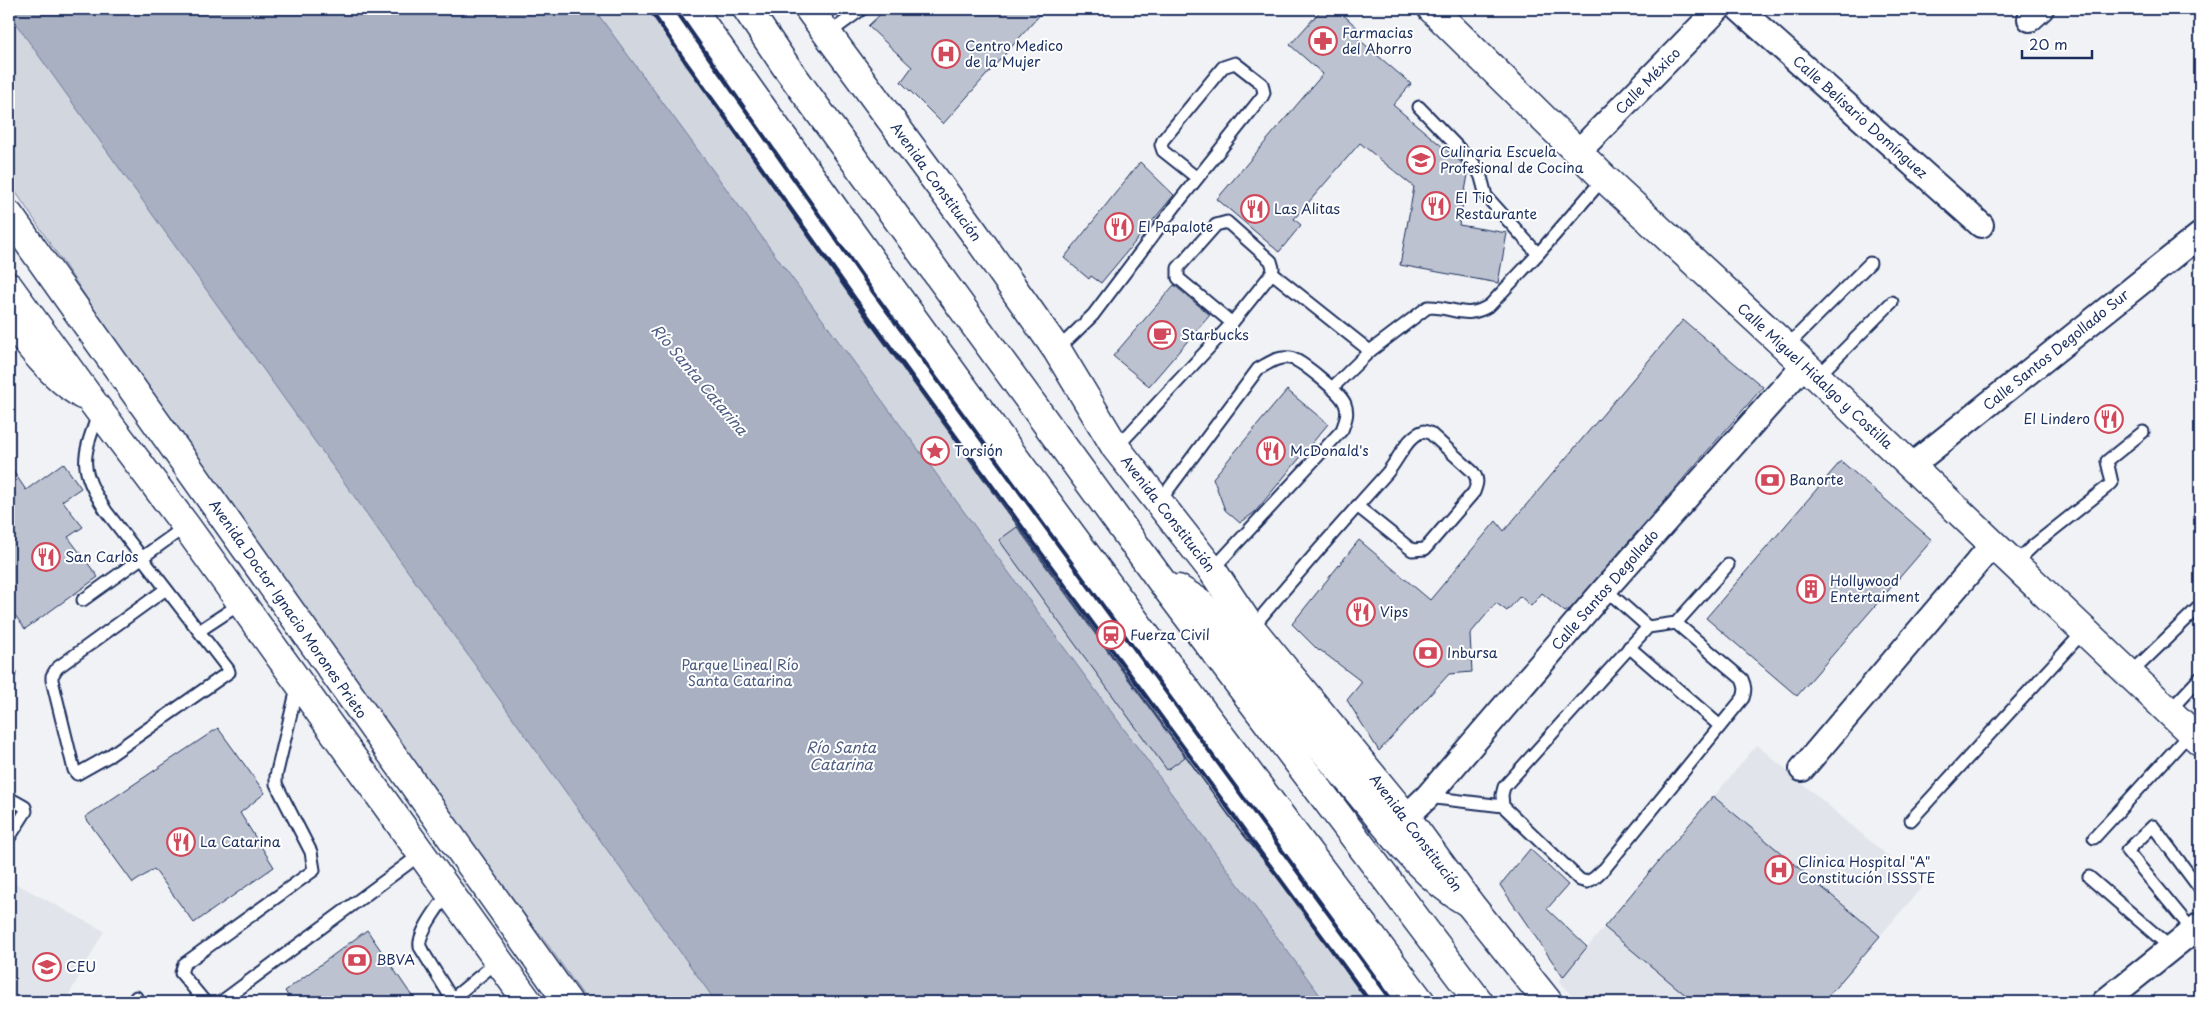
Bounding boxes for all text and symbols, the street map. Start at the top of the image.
place label: Farmacias del Ahorro [1342,22,1413,59]
pharmacy icon: Farmacias del Ahorro [1308,26,1338,56]
scale bar [2022,28,2092,60]
text: 20 m [2029,32,2068,55]
place label: Centro Medico de la Mujer [965,35,1063,72]
hospital icon: Centro Medico de la Mujer [931,39,961,69]
street label: Calle México [1610,42,1685,119]
street label: Calle Belisario Domínguez [1788,50,1933,183]
street label: Avenida Constitución [886,118,987,246]
place label: Culinaria Escuela Profesional de Cocina [1440,141,1584,178]
school or university icon: Culinaria Escuela Profesional de Cocina [1406,145,1436,175]
place label: El Tio Restaurante [1455,187,1537,224]
restaurant icon: El Tio Restaurante [1421,191,1451,221]
restaurant icon: Las Alitas [1240,194,1270,224]
place label: Las Alitas [1274,198,1340,219]
restaurant icon: El Papalote [1104,212,1134,242]
place label: El Papalote [1138,216,1213,237]
street label: Calle Santos Degollado Sur [1978,284,2134,415]
street label: Calle Miguel Hidalgo y Costilla [1733,298,1898,454]
water label: Río Santa Catarina [647,318,754,441]
cafe icon: Starbucks [1147,320,1177,350]
place label: Starbucks [1181,324,1249,345]
restaurant icon: El Lindero [2094,404,2124,434]
place label: El Lindero [2024,408,2090,429]
place icon: Torsión [920,436,950,466]
restaurant icon: McDonald's [1256,436,1286,466]
place label: Torsión [954,440,1003,461]
place label: McDonald's [1290,440,1369,461]
street label: Avenida Constitución [1116,451,1221,576]
bank icon: Banorte [1755,465,1785,495]
place label: Banorte [1789,469,1844,490]
street label: Avenida Doctor Ignacio Morones Prieto [204,495,373,723]
street label: Calle Santos Degollado [1546,525,1663,655]
restaurant icon: San Carlos [31,542,61,572]
place label: San Carlos [65,546,138,567]
place label: Hollywood Entertaiment [1830,570,1920,607]
building icon: Hollywood Entertaiment [1796,574,1826,604]
restaurant icon: Vips [1346,597,1376,627]
place label: Vips [1380,601,1408,622]
station icon: Fuerza Civil [1096,620,1126,650]
place label: Fuerza Civil [1130,624,1210,645]
bank icon: Inbursa [1413,638,1443,668]
place label: Inbursa [1447,642,1498,663]
park label: Parque Lineal Río Santa Catarina [681,654,799,691]
water label: Río Santa Catarina [806,735,877,775]
street label: Avenida Constitución [1365,769,1468,896]
restaurant icon: La Catarina [166,827,196,857]
place label: La Catarina [200,831,281,852]
place label: Clinica Hospital "A" Constitución ISSSTE [1798,851,1936,888]
hospital icon: Clinica Hospital "A" Constitución ISSSTE [1764,855,1794,885]
bank icon: BBVA [342,945,372,975]
place label: BBVA [376,949,415,970]
school or university icon: CEU [32,952,62,982]
place label: CEU [66,956,96,977]

